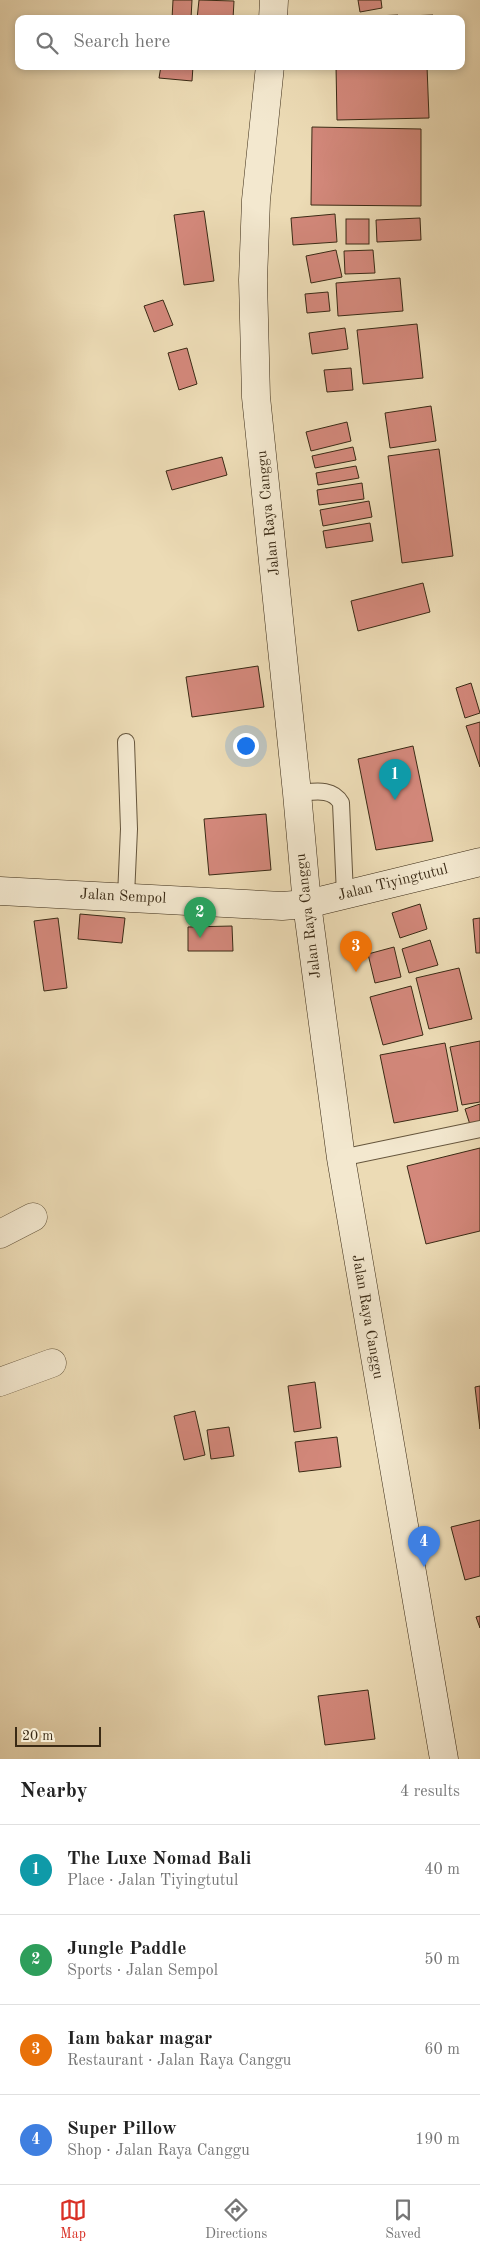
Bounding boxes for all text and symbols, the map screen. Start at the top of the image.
search box [15,15,465,70]
icon: search [33,29,61,57]
text: Search here [73,33,170,52]
street label: Jalan Raya Canggu [255,450,283,576]
your location [233,733,259,759]
pin: 1 [379,759,411,800]
street label: Jalan Raya Canggu [294,853,324,979]
street label: Jalan Tiyingtutul [336,862,450,904]
street label: Jalan Sempol [79,887,167,907]
pin: 2 [184,897,216,938]
pin: 3 [340,931,372,972]
street label: Jalan Raya Canggu [349,1254,385,1380]
pin: 4 [408,1526,440,1567]
scale bar [15,1724,101,1747]
text: 20 m [22,1729,53,1743]
text: Nearby [20,1781,88,1802]
text: 4 results [400,1784,460,1800]
text: The Luxe Nomad Bali [67,1850,251,1869]
text: 1 [31,1862,41,1878]
text: 40 m [424,1862,460,1878]
text: Place · Jalan Tiyingtutul [67,1873,238,1889]
text: Jungle Paddle [67,1940,186,1959]
text: 2 [31,1952,41,1968]
text: 50 m [424,1952,460,1968]
text: Sports · Jalan Sempol [67,1963,218,1979]
text: Iam bakar magar [67,2030,212,2049]
text: 3 [31,2042,41,2058]
text: 60 m [424,2042,460,2058]
text: Restaurant · Jalan Raya Canggu [67,2053,291,2069]
text: Super Pillow [67,2120,177,2139]
text: 4 [31,2132,41,2148]
text: 190 m [415,2132,460,2148]
text: Shop · Jalan Raya Canggu [67,2143,250,2159]
tab: Map [59,2196,87,2243]
tab: Directions [205,2196,267,2243]
tab: Saved [385,2196,421,2243]

